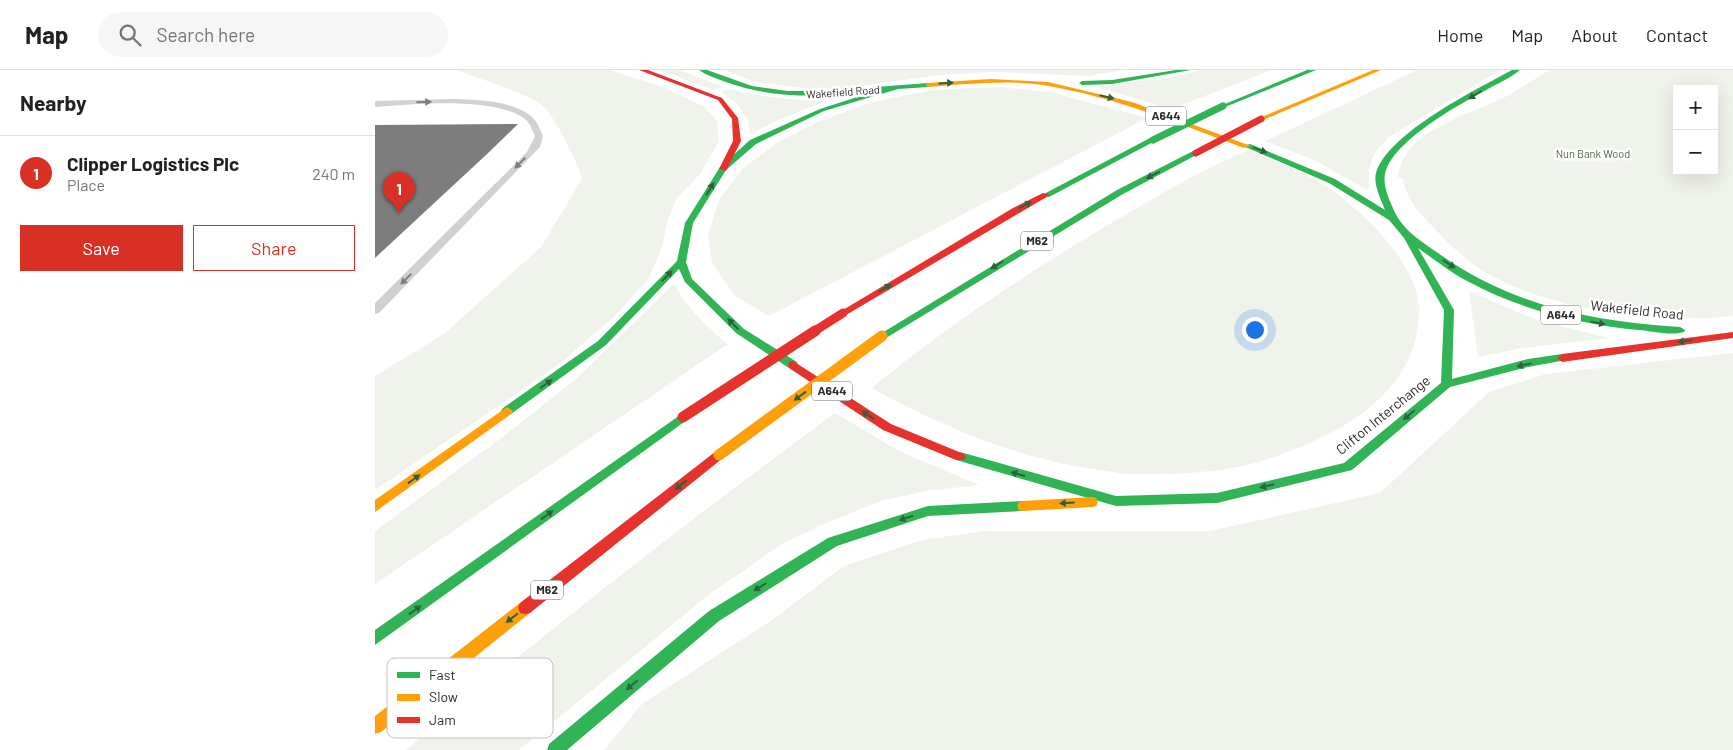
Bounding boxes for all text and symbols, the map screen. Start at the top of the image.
search box [98,12,448,57]
text: Map [25,20,68,49]
icon: search [116,21,144,49]
text: Search here [156,23,255,46]
text: Home [1437,24,1483,46]
text: Map [1511,24,1543,46]
text: About [1571,24,1618,46]
text: Contact [1646,24,1708,46]
one-way arrow [938,78,954,86]
street label: Wakefield Road [806,82,880,101]
map controls [1673,85,1718,175]
button: + [1673,85,1718,130]
text: Nearby [20,90,86,115]
one-way arrow [1468,90,1481,100]
one-way arrow [1099,93,1114,101]
one-way arrow [416,98,432,106]
road number: A644 [1146,106,1186,126]
button: − [1673,130,1718,175]
one-way arrow [1253,146,1268,154]
park label: Nun Bank Wood [1556,147,1630,160]
text: Clipper Logistics Plc [67,152,239,175]
one-way arrow [514,157,526,169]
text: 1 [33,164,39,183]
text: 240 m [312,164,355,183]
one-way arrow [1146,171,1160,179]
pin: 1 [383,172,415,213]
text: Place [67,175,105,194]
one-way arrow [706,183,715,196]
one-way arrow [1018,201,1033,209]
button: Save [20,225,183,271]
button: Share [193,225,355,271]
road number: M62 [1021,232,1053,250]
one-way arrow [1442,259,1456,268]
one-way arrow [991,261,1004,270]
one-way arrow [661,270,673,282]
one-way arrow [400,273,412,285]
one-way arrow [879,283,892,292]
street label: Wakefield Road [1590,296,1685,323]
road number: A644 [1541,306,1581,324]
your location [1242,317,1268,343]
one-way arrow [727,318,739,330]
one-way arrow [1591,319,1607,327]
one-way arrow [1676,338,1692,346]
one-way arrow [1515,361,1531,369]
street label: Clifton Interchange [1332,371,1433,458]
one-way arrow [539,379,553,389]
road number: A644 [812,382,852,401]
one-way arrow [793,391,807,401]
one-way arrow [1403,409,1415,421]
one-way arrow [861,410,875,420]
one-way arrow [1011,470,1026,478]
one-way arrow [408,474,421,484]
one-way arrow [675,479,688,490]
one-way arrow [1260,482,1275,490]
one-way arrow [1059,500,1075,508]
one-way arrow [540,510,553,520]
one-way arrow [898,514,913,522]
road number: M62 [531,580,563,600]
one-way arrow [754,582,767,592]
one-way arrow [408,605,421,615]
one-way arrow [505,613,519,623]
legend [387,658,553,738]
text: Fast [429,666,455,683]
one-way arrow [625,680,638,691]
text: Slow [429,688,458,705]
text: Jam [429,711,456,728]

